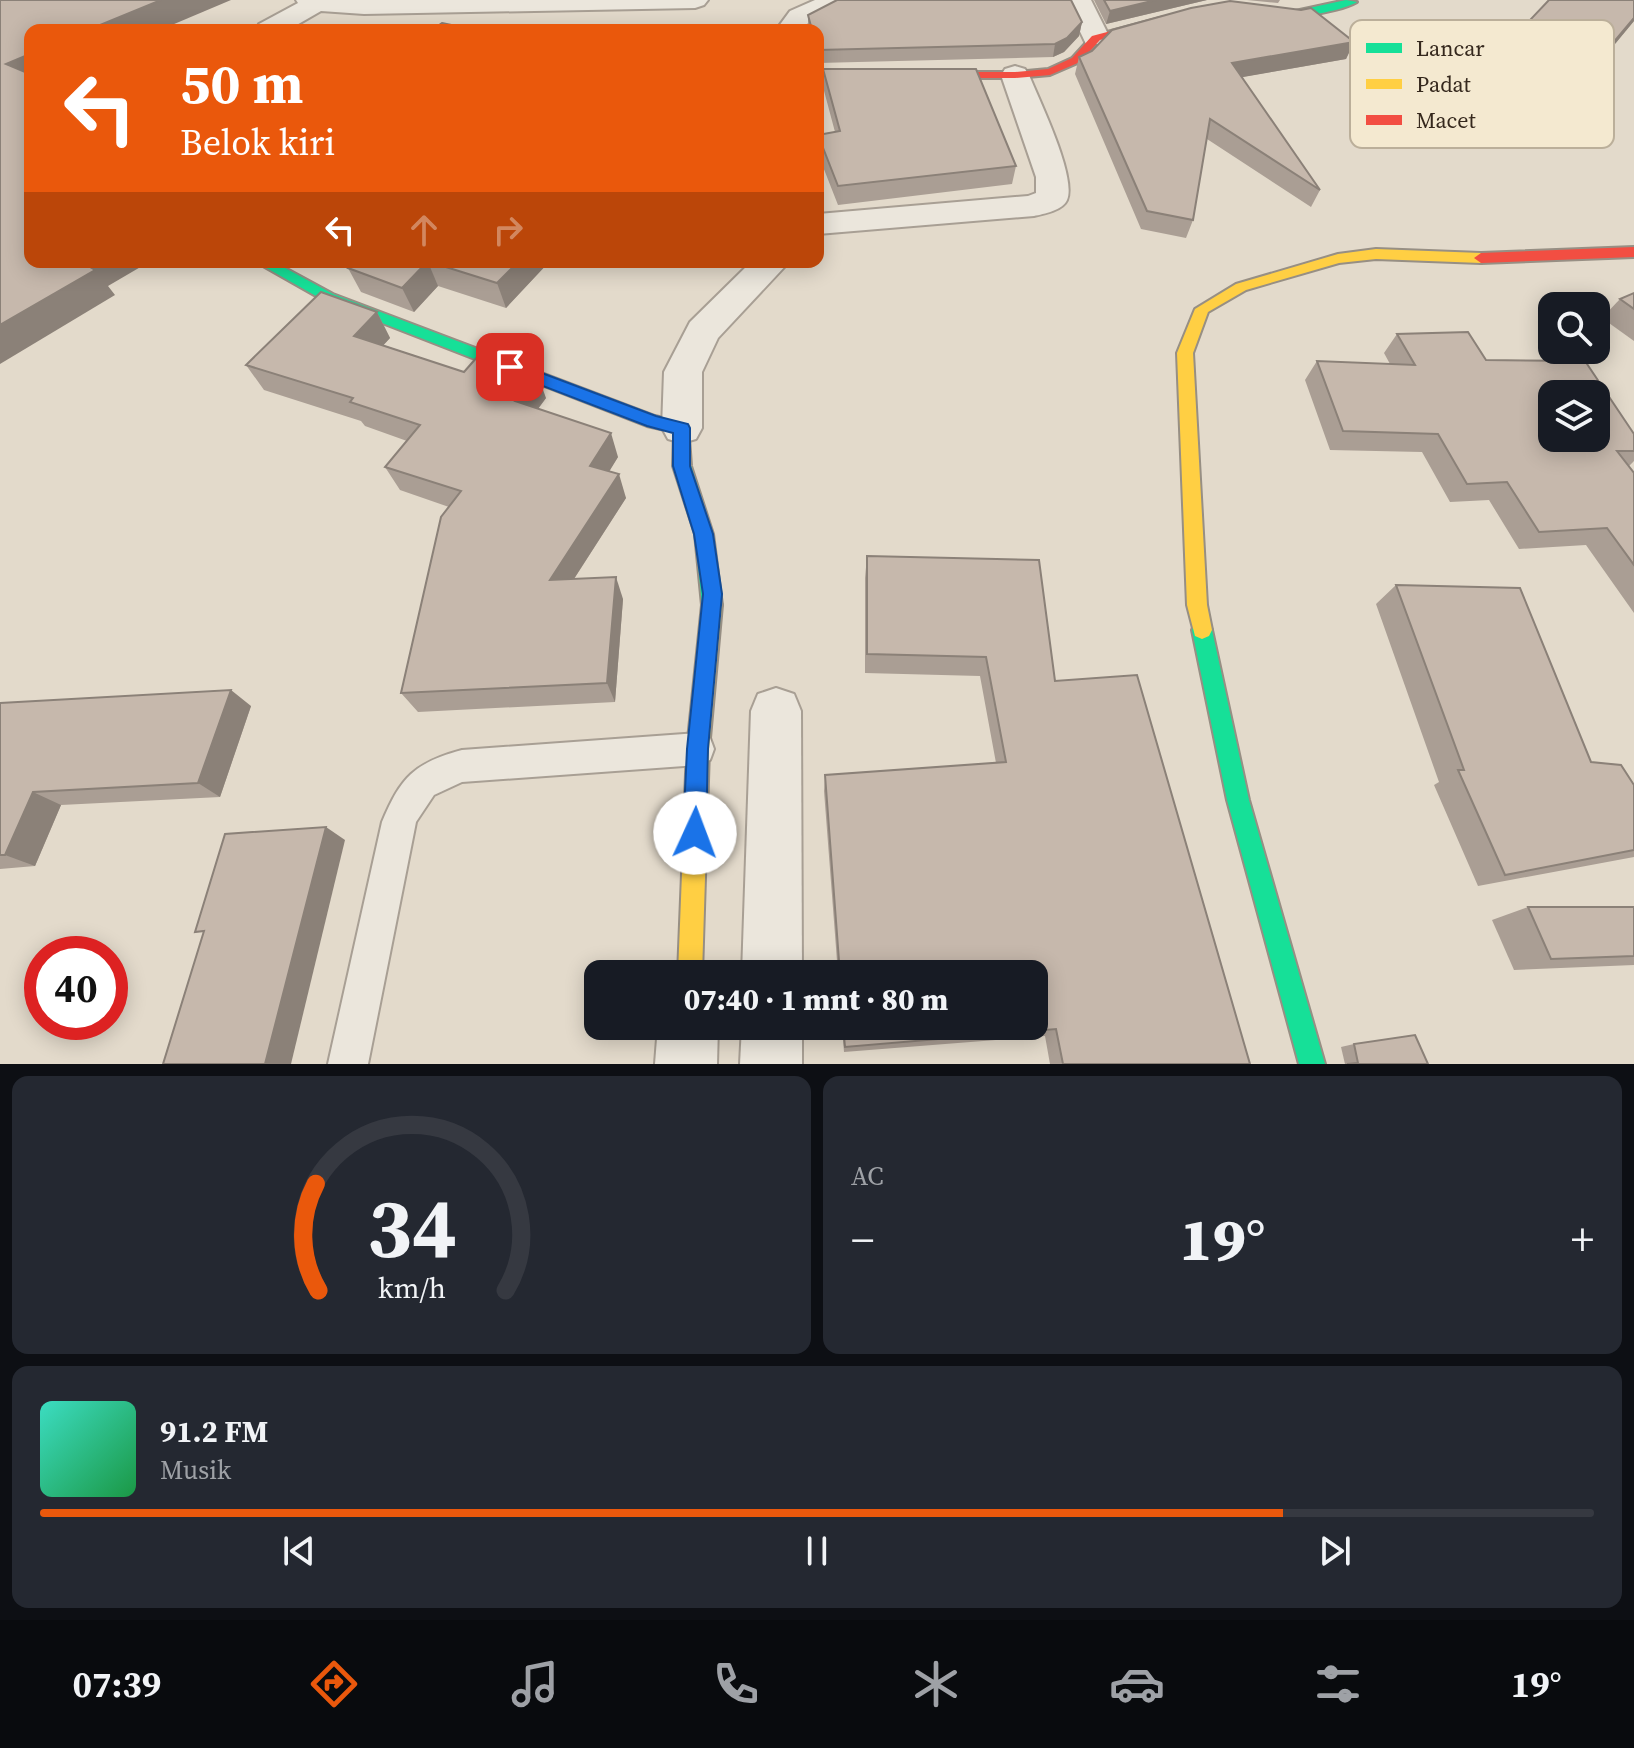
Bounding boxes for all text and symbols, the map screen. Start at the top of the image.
legend [1350,20,1614,148]
text: Lancar [1416,33,1485,63]
text: 50 m [180,45,303,122]
icon: left [48,56,152,160]
text: Padat [1416,69,1472,99]
text: Macet [1416,105,1477,135]
text: Belok kiri [180,118,335,167]
icon: left [318,208,362,252]
icon: ahead [402,208,446,252]
icon: right [486,208,530,252]
map controls [1538,292,1610,452]
button: search [1538,292,1610,364]
pin [476,333,544,401]
icon: arrive [488,345,532,389]
button: layers [1538,380,1610,452]
position arrow [653,791,737,875]
speed limit sign: 40 [24,936,128,1040]
text: 07:40 · 1 mnt · 80 m [684,979,948,1020]
text: AC [851,1158,884,1194]
text: 34 [366,1171,457,1285]
text: 19° [1180,1198,1265,1280]
text: − [851,1209,874,1270]
text: + [1571,1209,1594,1270]
text: km/h [377,1268,446,1308]
text: 91.2 FM [160,1411,268,1452]
text: Musik [160,1452,231,1488]
icon: previous [277,1529,321,1573]
icon: pause [795,1529,839,1573]
icon: next [1313,1529,1357,1573]
icon: directions [306,1656,362,1712]
icon: music [507,1656,563,1712]
icon: phone [708,1656,764,1712]
icon: climate [908,1656,964,1712]
icon: car [1109,1656,1165,1712]
icon: filters [1310,1656,1366,1712]
text: 07:39 [72,1660,161,1709]
text: 19° [1511,1660,1562,1709]

